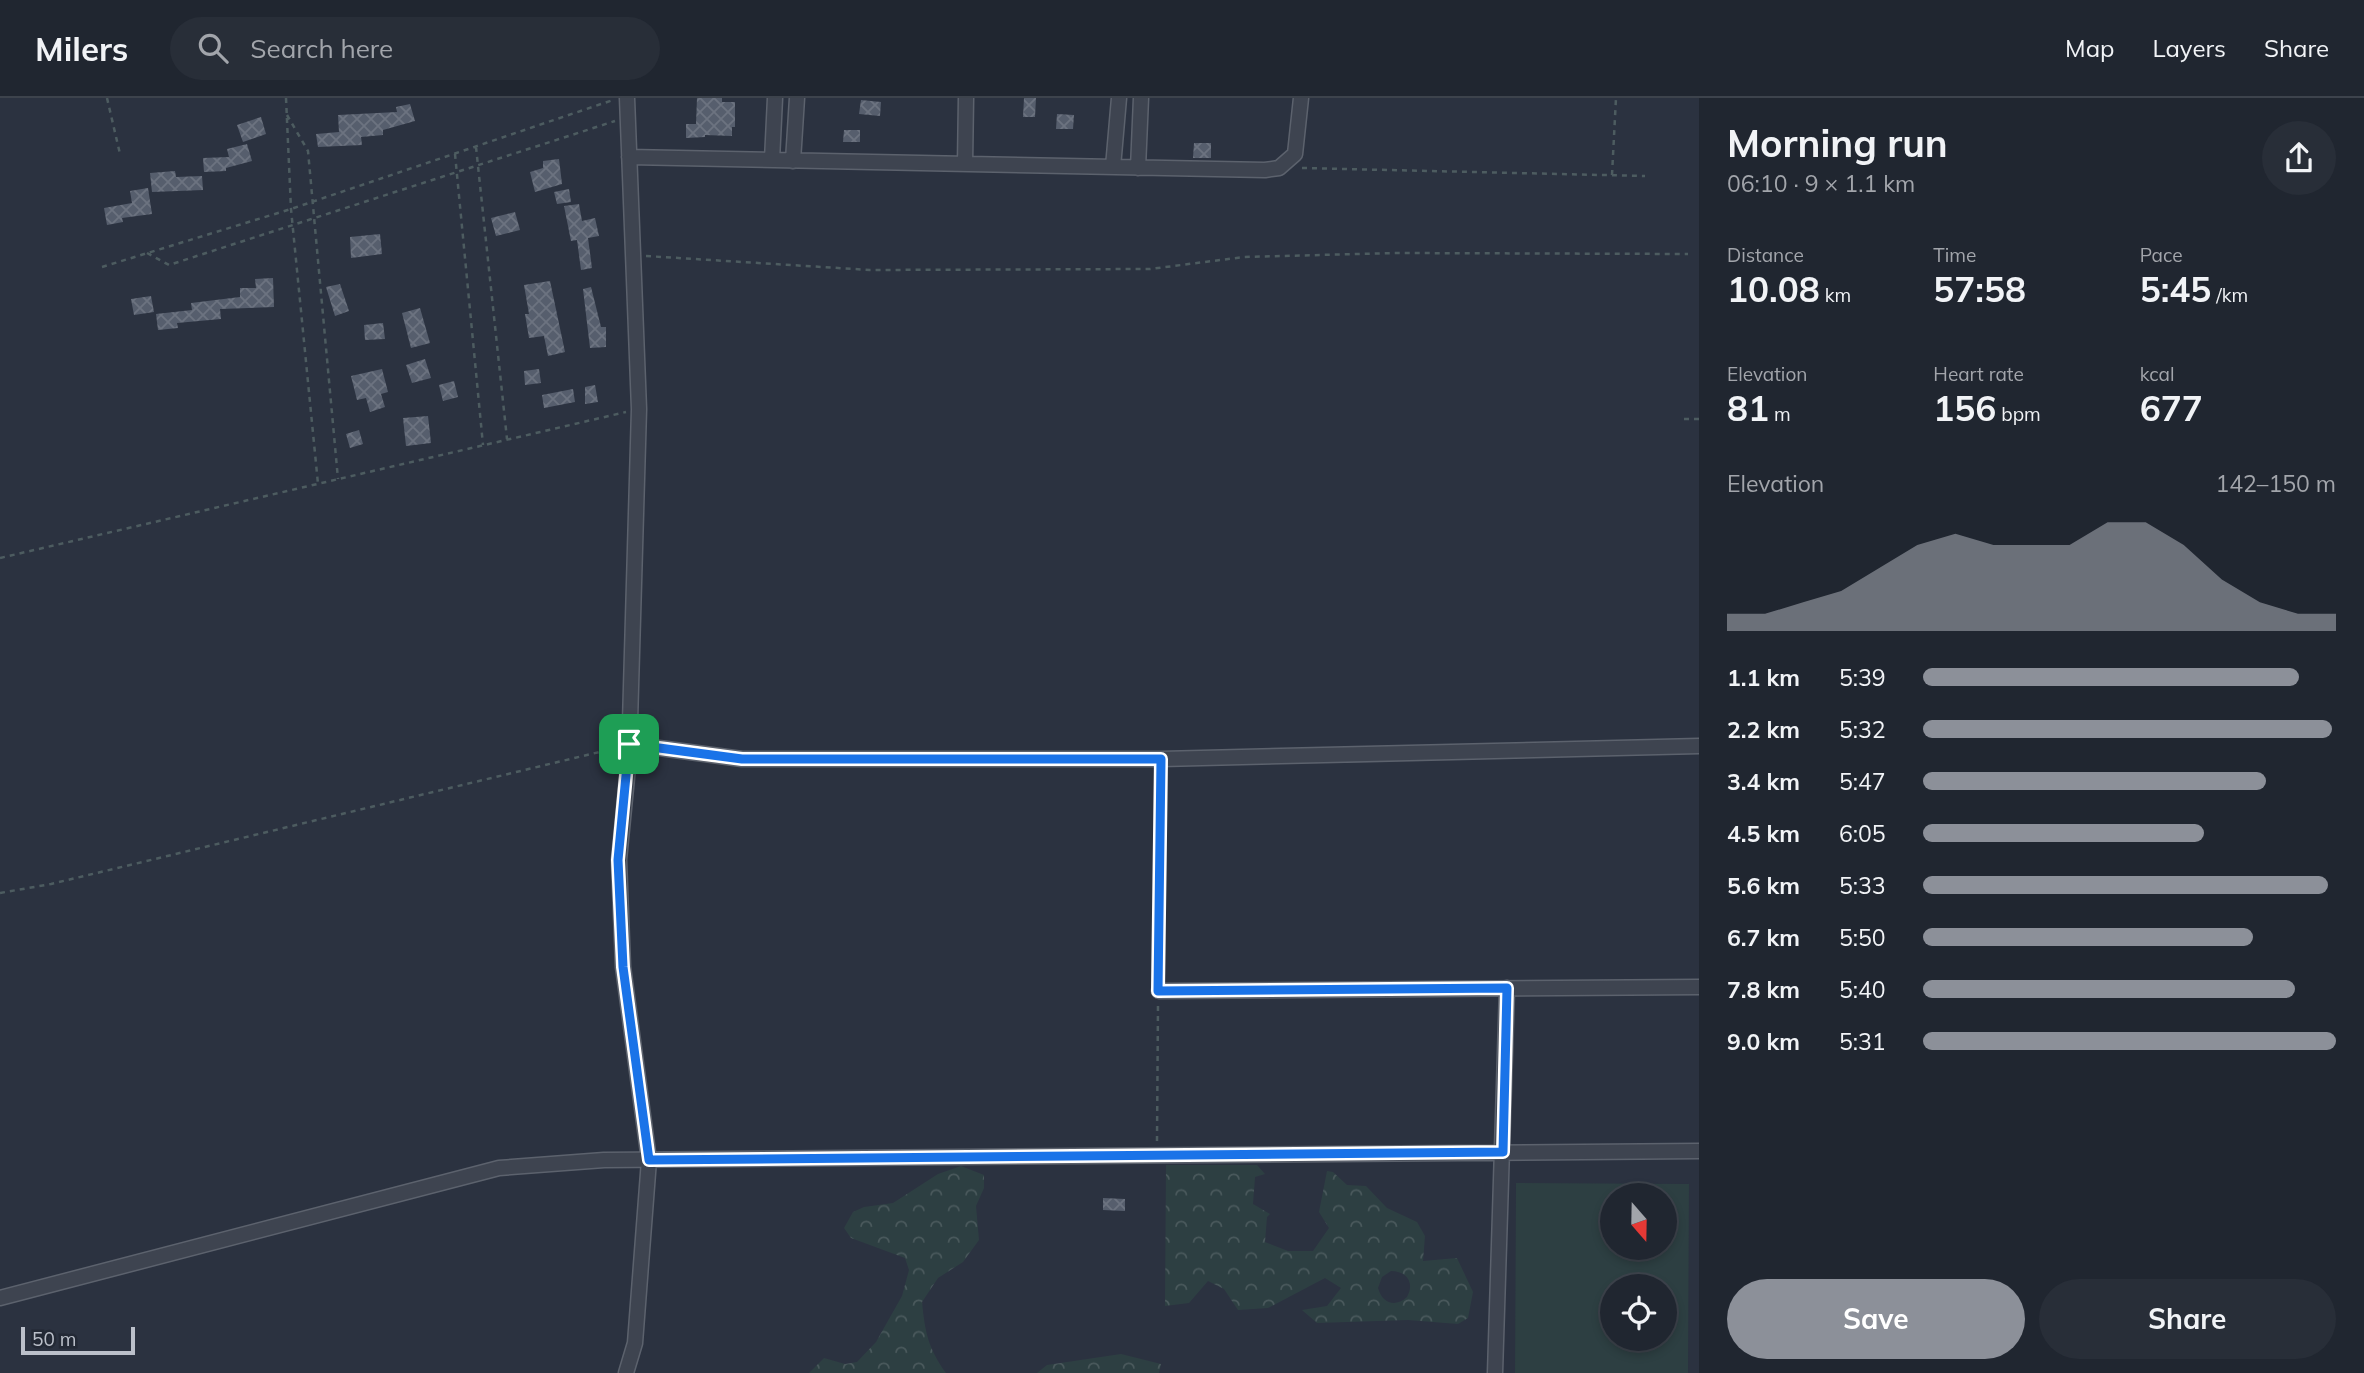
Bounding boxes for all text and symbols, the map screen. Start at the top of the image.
search box [170,17,660,80]
text: Milers [35,28,128,69]
icon: search [194,29,232,67]
text: Search here [250,32,393,65]
text: Map [2065,33,2114,63]
text: Layers [2152,33,2226,63]
text: Share [2264,33,2329,63]
text: Morning run [1727,119,1948,167]
button: share [2262,121,2336,195]
text: 06:10 · 9 × 1.1 km [1727,169,1915,198]
text: Distance [1727,243,1804,267]
text: Time [1933,243,1976,267]
text: Pace [2140,243,2183,267]
text: 10.08 [1727,267,1820,311]
text: 57:58 [1933,267,2026,311]
text: 5:45 [2140,267,2211,311]
text: km [1820,283,1851,307]
text: /km [2211,283,2248,307]
text: Elevation [1727,362,1807,386]
text: Heart rate [1933,362,2024,386]
text: kcal [2140,362,2174,386]
text: 81 [1727,386,1769,430]
text: 156 [1933,386,1996,430]
text: 677 [2140,386,2203,430]
text: m [1769,402,1791,426]
text: bpm [1996,402,2041,426]
text: Elevation [1727,469,1824,498]
text: 142–150 m [2215,469,2336,498]
text: 1.1 km [1727,663,1800,692]
text: 5:39 [1839,663,1886,692]
pin [599,714,659,774]
text: 2.2 km [1727,715,1800,744]
text: 5:32 [1839,715,1886,744]
icon: arrive [610,725,648,763]
text: 3.4 km [1727,767,1800,796]
text: 5:47 [1839,767,1886,796]
text: 4.5 km [1727,819,1800,848]
text: 6:05 [1839,819,1886,848]
text: 5.6 km [1727,871,1800,900]
text: 5:33 [1839,871,1886,900]
text: 6.7 km [1727,923,1800,952]
text: 5:50 [1839,923,1886,952]
text: 7.8 km [1727,975,1800,1004]
text: 5:40 [1839,975,1886,1004]
text: 9.0 km [1727,1027,1800,1056]
text: 5:31 [1839,1027,1886,1056]
north arrow [1600,1183,1676,1260]
map controls [1600,1183,1677,1351]
button: locate [1600,1274,1677,1351]
button: Save [1727,1279,2025,1359]
button: Share [2039,1279,2336,1359]
scale bar [21,1324,135,1356]
text: 50 m [32,1327,76,1351]

